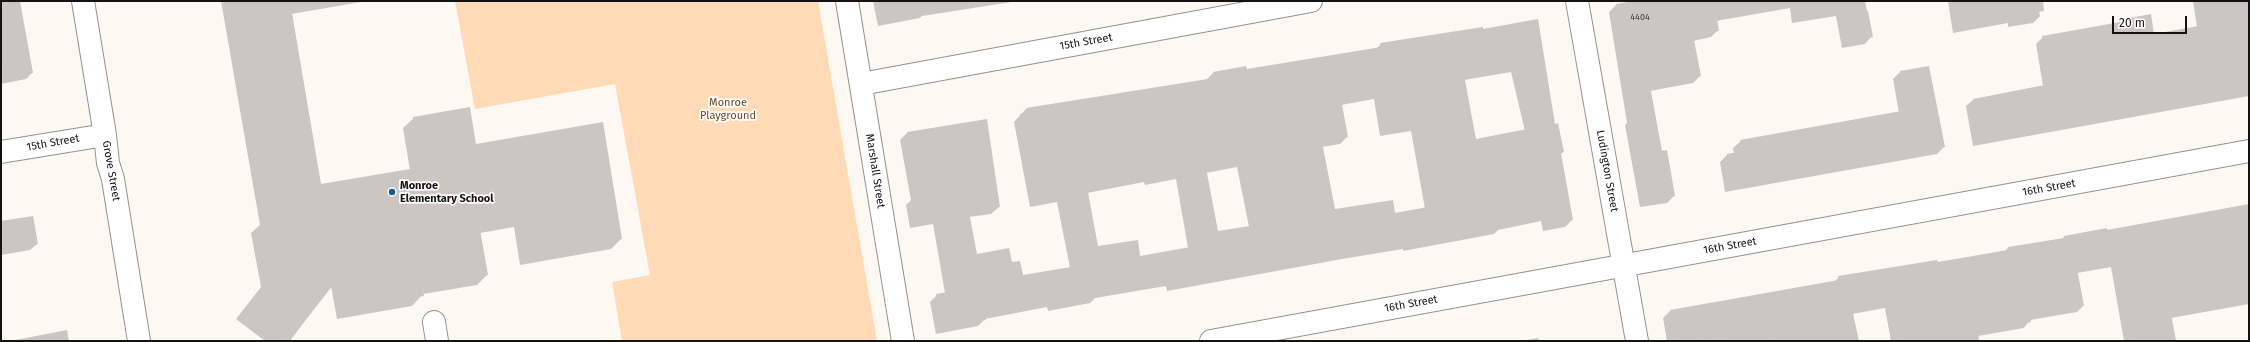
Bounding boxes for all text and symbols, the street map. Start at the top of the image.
scale bar [2114,8,2189,34]
house number: 4404 [1630,12,1650,22]
text: 20 m [2119,16,2145,30]
street label: 15th Street [1059,31,1113,53]
park label: Monroe Playground [700,96,756,122]
street label: Ludington Street [1593,129,1621,213]
street label: 15th Street [26,132,80,154]
street label: Marshall Street [863,133,887,209]
street label: Grove Street [99,140,123,202]
street label: 16th Street [2021,177,2077,199]
place label: Monroe Elementary School [400,179,494,205]
marker: Monroe Elementary School [387,187,397,197]
street label: 16th Street [1702,235,1758,257]
street label: 16th Street [1383,293,1439,315]

